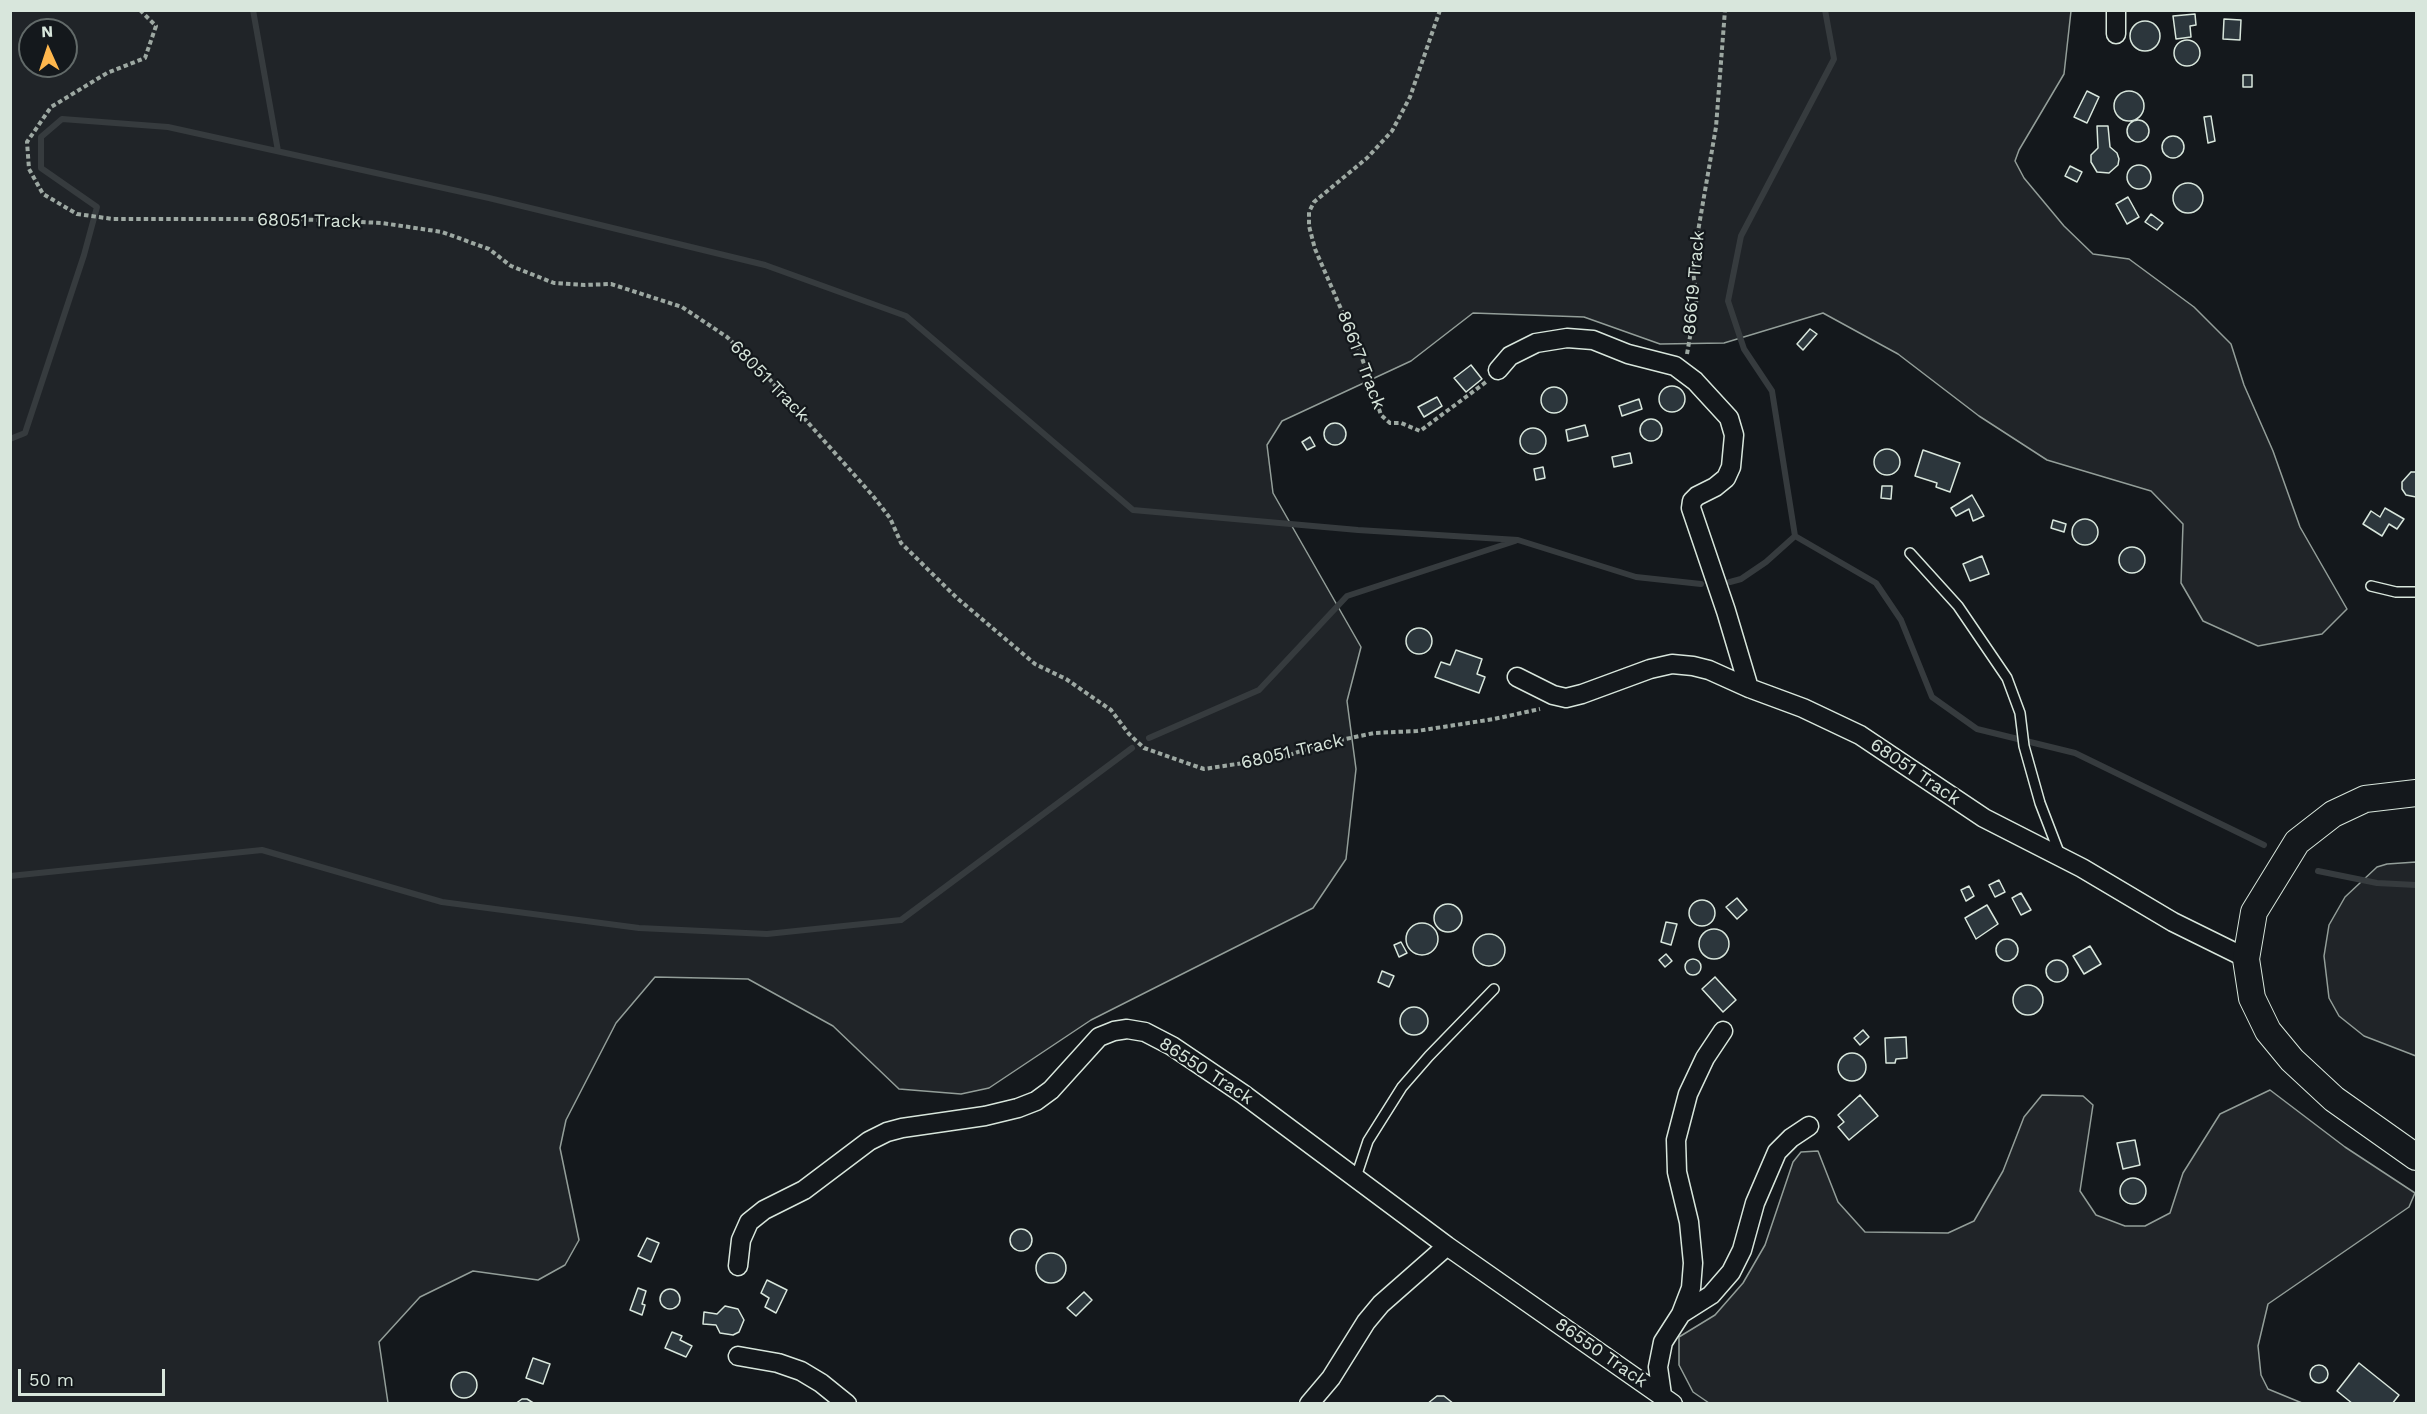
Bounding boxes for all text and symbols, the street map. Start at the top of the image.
north arrow [18,18,78,78]
text: N [41,22,54,41]
street label: 68051 Track [257,209,361,233]
street label: 86619 Track [1679,230,1709,336]
street label: 86617 Track [1332,308,1390,412]
street label: 68051 Track [725,336,813,426]
street label: 68051 Track [1239,730,1345,774]
street label: 68051 Track [1866,734,1964,810]
street label: 86550 Track [1155,1033,1257,1109]
street label: 86550 Track [1551,1313,1651,1393]
scale bar [21,1357,168,1395]
text: 50 m [29,1369,74,1390]

